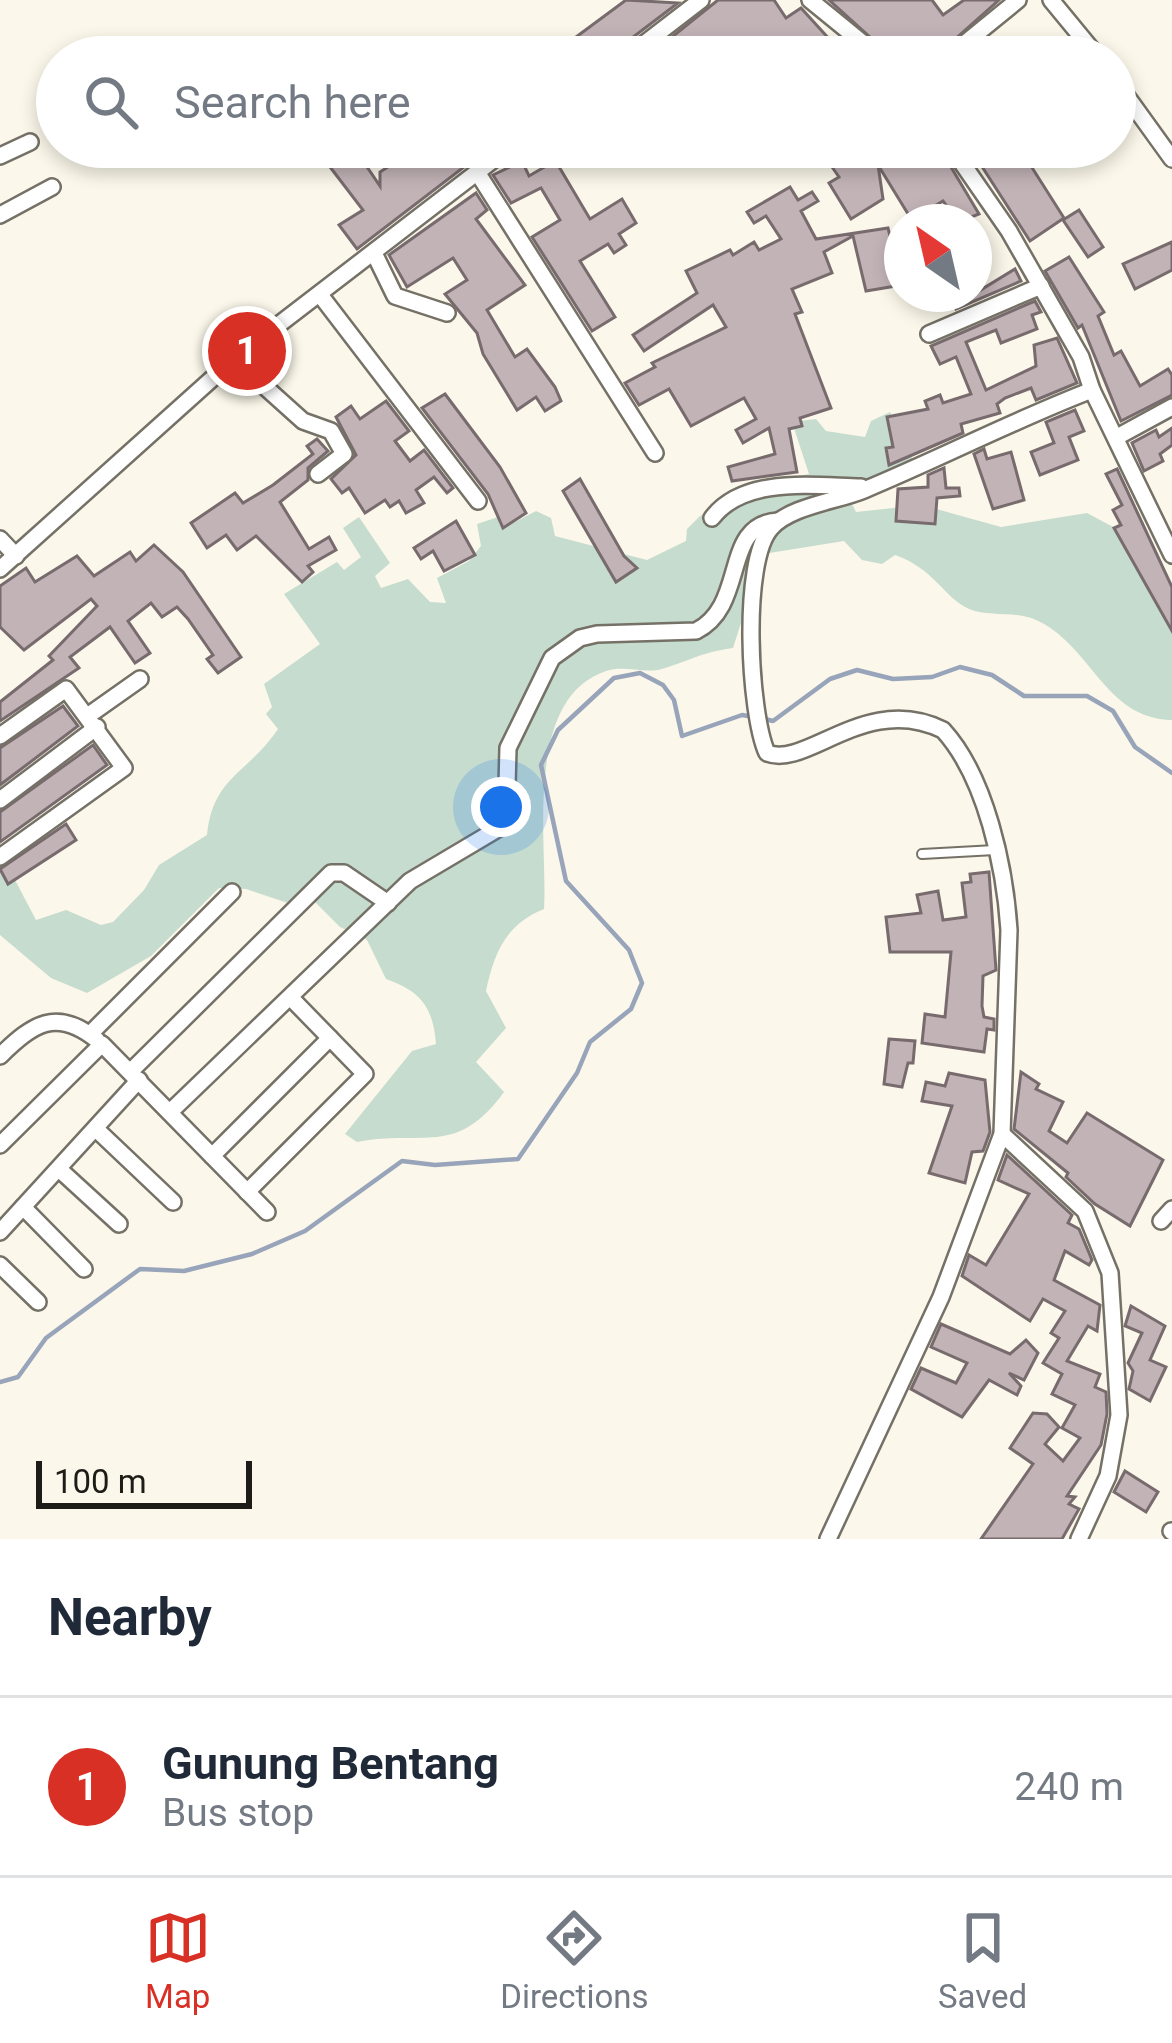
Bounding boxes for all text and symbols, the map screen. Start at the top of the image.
search box [36,36,1136,168]
icon: search [78,69,144,135]
text: Search here [174,76,411,129]
north arrow [884,204,992,312]
pin: 1 [208,306,286,396]
your location [471,777,531,837]
scale bar [36,1455,252,1508]
text: 100 m [54,1462,147,1501]
text: Nearby [48,1588,212,1647]
text: Gunung Bentang [162,1737,499,1790]
text: 1 [76,1764,98,1810]
text: 240 m [1014,1764,1124,1810]
text: Bus stop [162,1790,314,1836]
tab: Map [145,1905,211,2016]
tab: Directions [500,1905,649,2016]
tab: Saved [938,1905,1027,2016]

